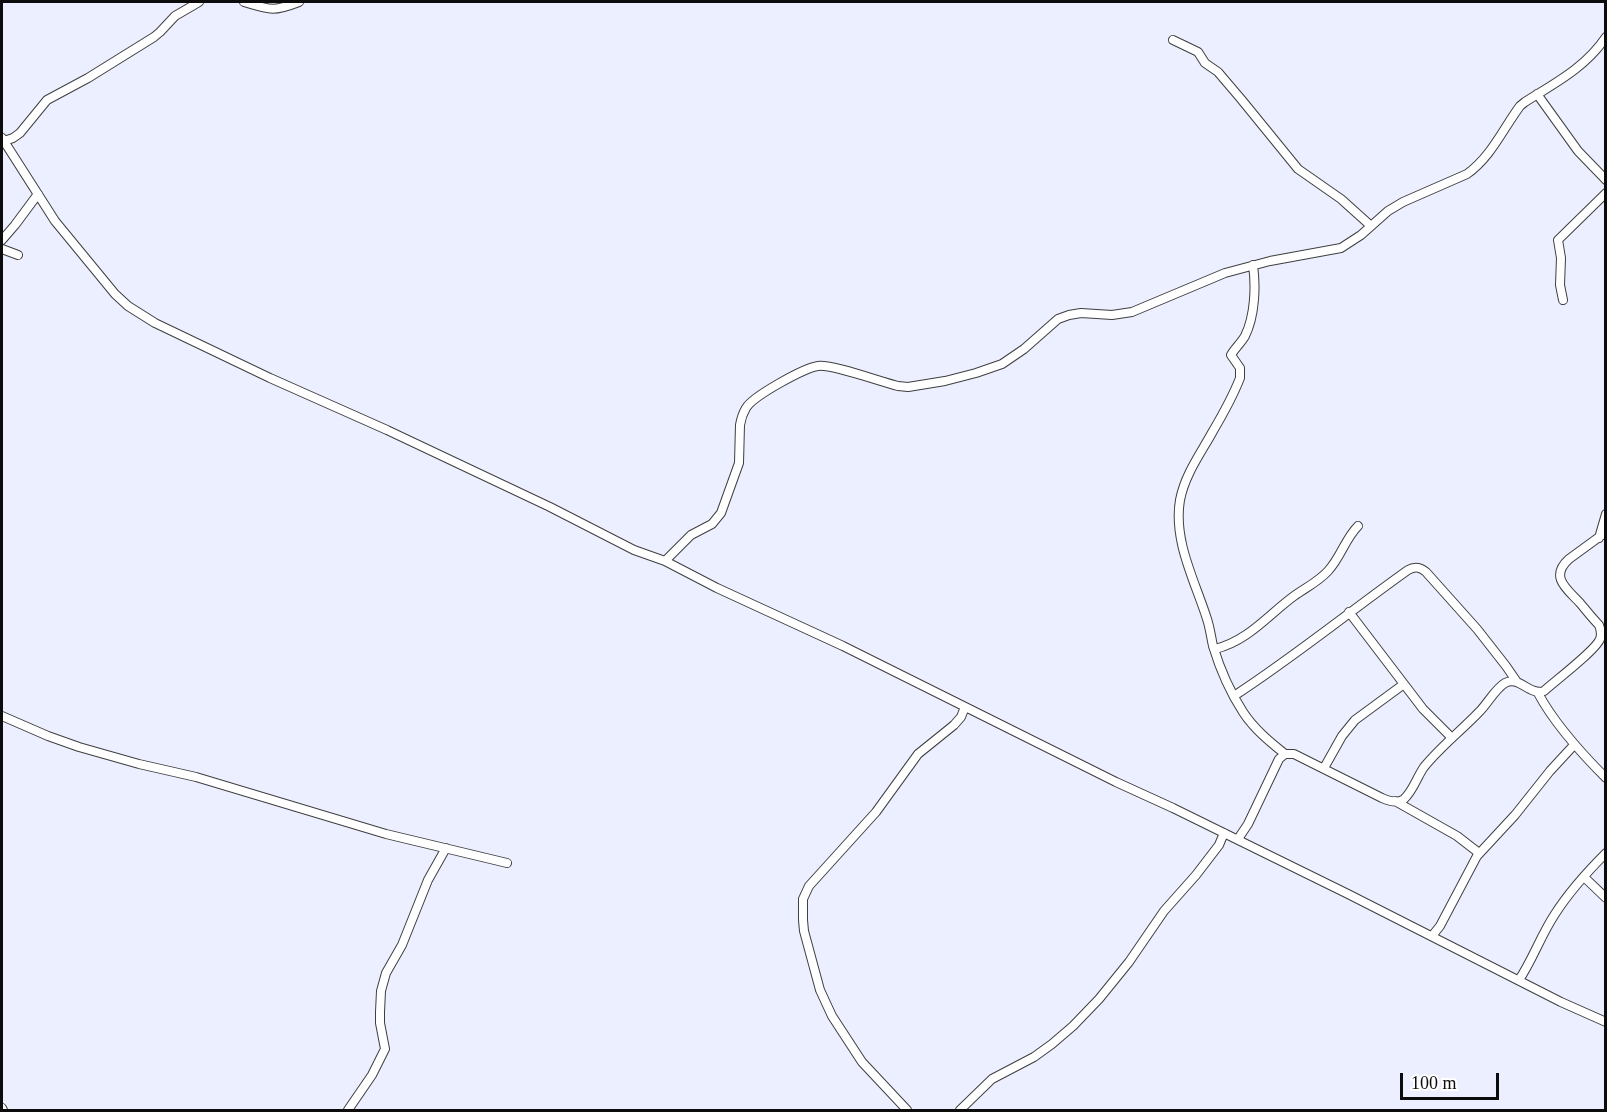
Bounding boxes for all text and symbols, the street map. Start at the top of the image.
scale bar [1403,1061,1502,1099]
text: 100 m [1411,1073,1457,1093]

